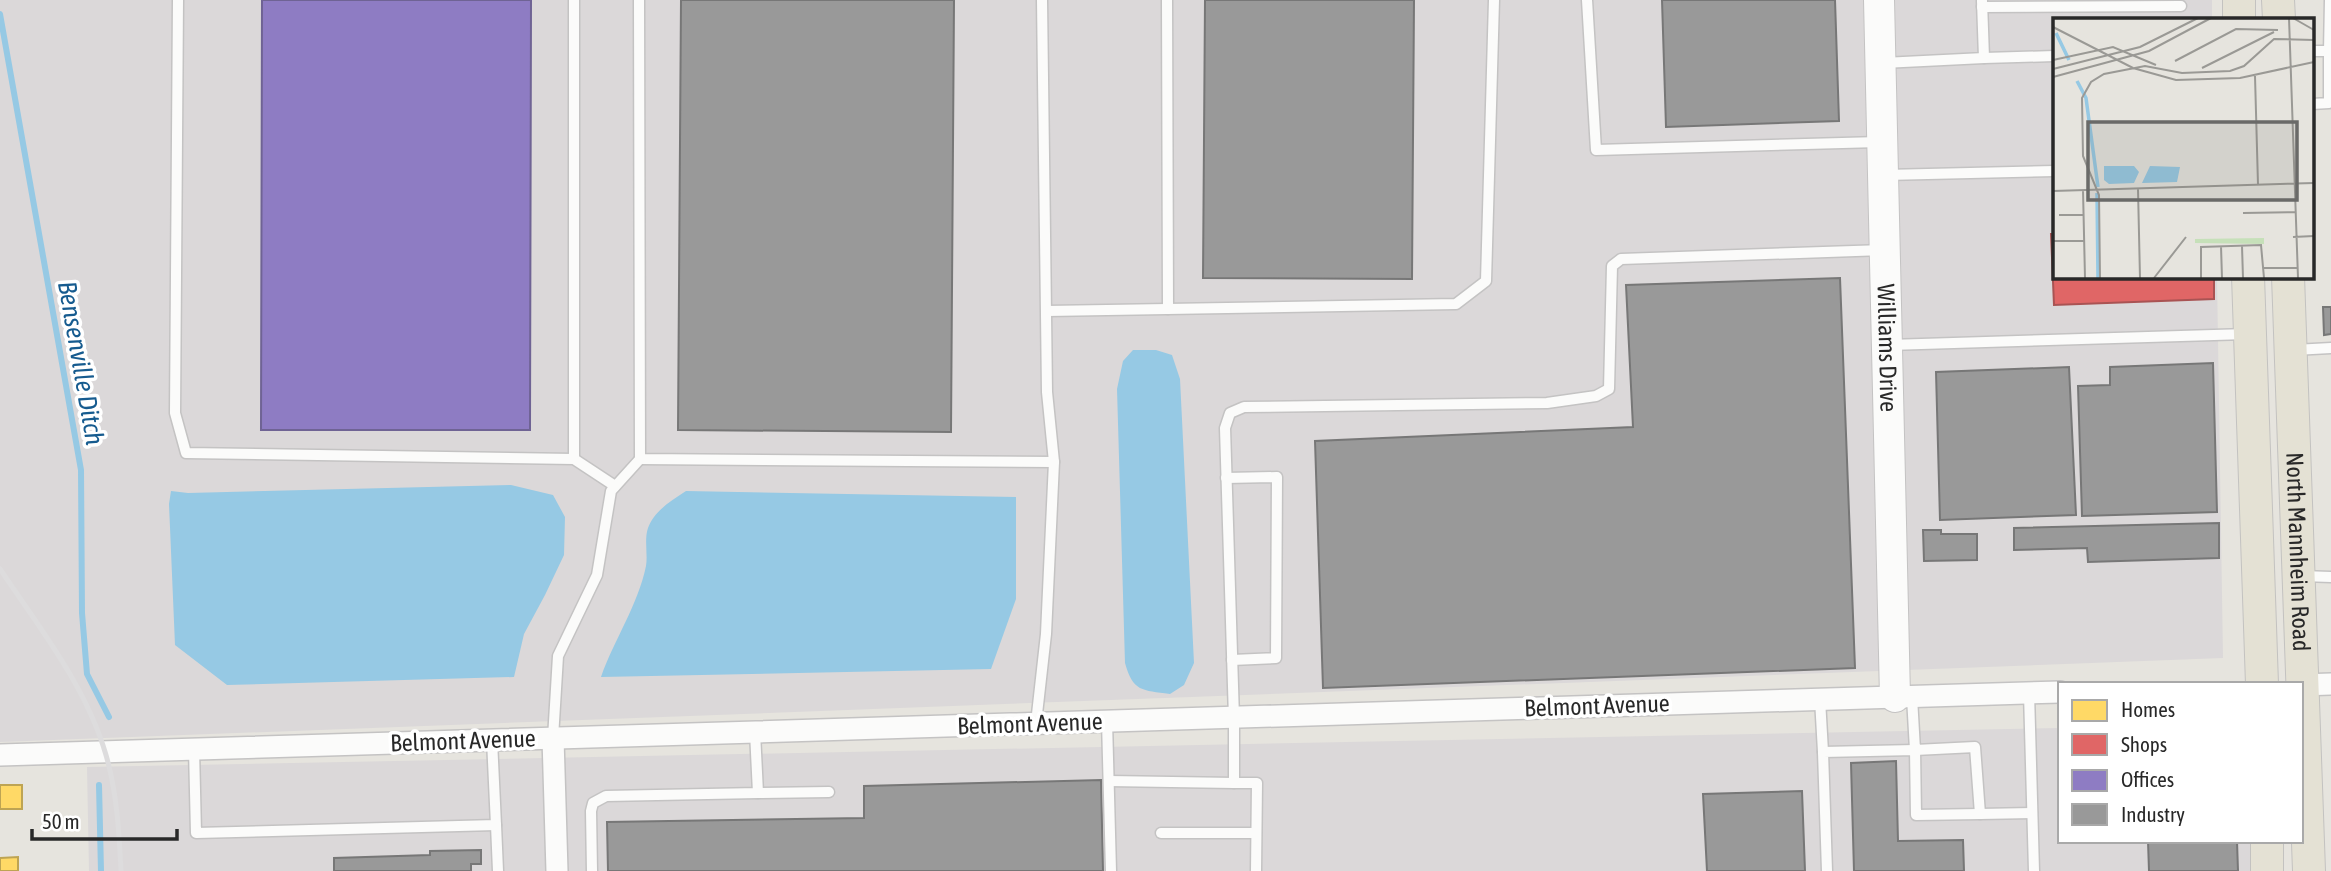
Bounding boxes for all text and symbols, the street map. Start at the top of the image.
inset map [2053,18,2314,278]
water label: Bensenville Ditch [52,279,110,448]
street label: Williams Drive [1873,284,1902,412]
street label: North Mannheim Road [2281,452,2315,652]
legend [2058,682,2303,843]
street label: Belmont Avenue [1524,689,1670,722]
text: Homes [2121,697,2175,721]
street label: Belmont Avenue [957,707,1103,740]
street label: Belmont Avenue [390,724,536,757]
text: Shops [2121,732,2167,756]
text: Offices [2121,767,2174,791]
scale bar [32,798,177,842]
text: Industry [2121,802,2185,826]
text: 50 m [42,809,80,833]

